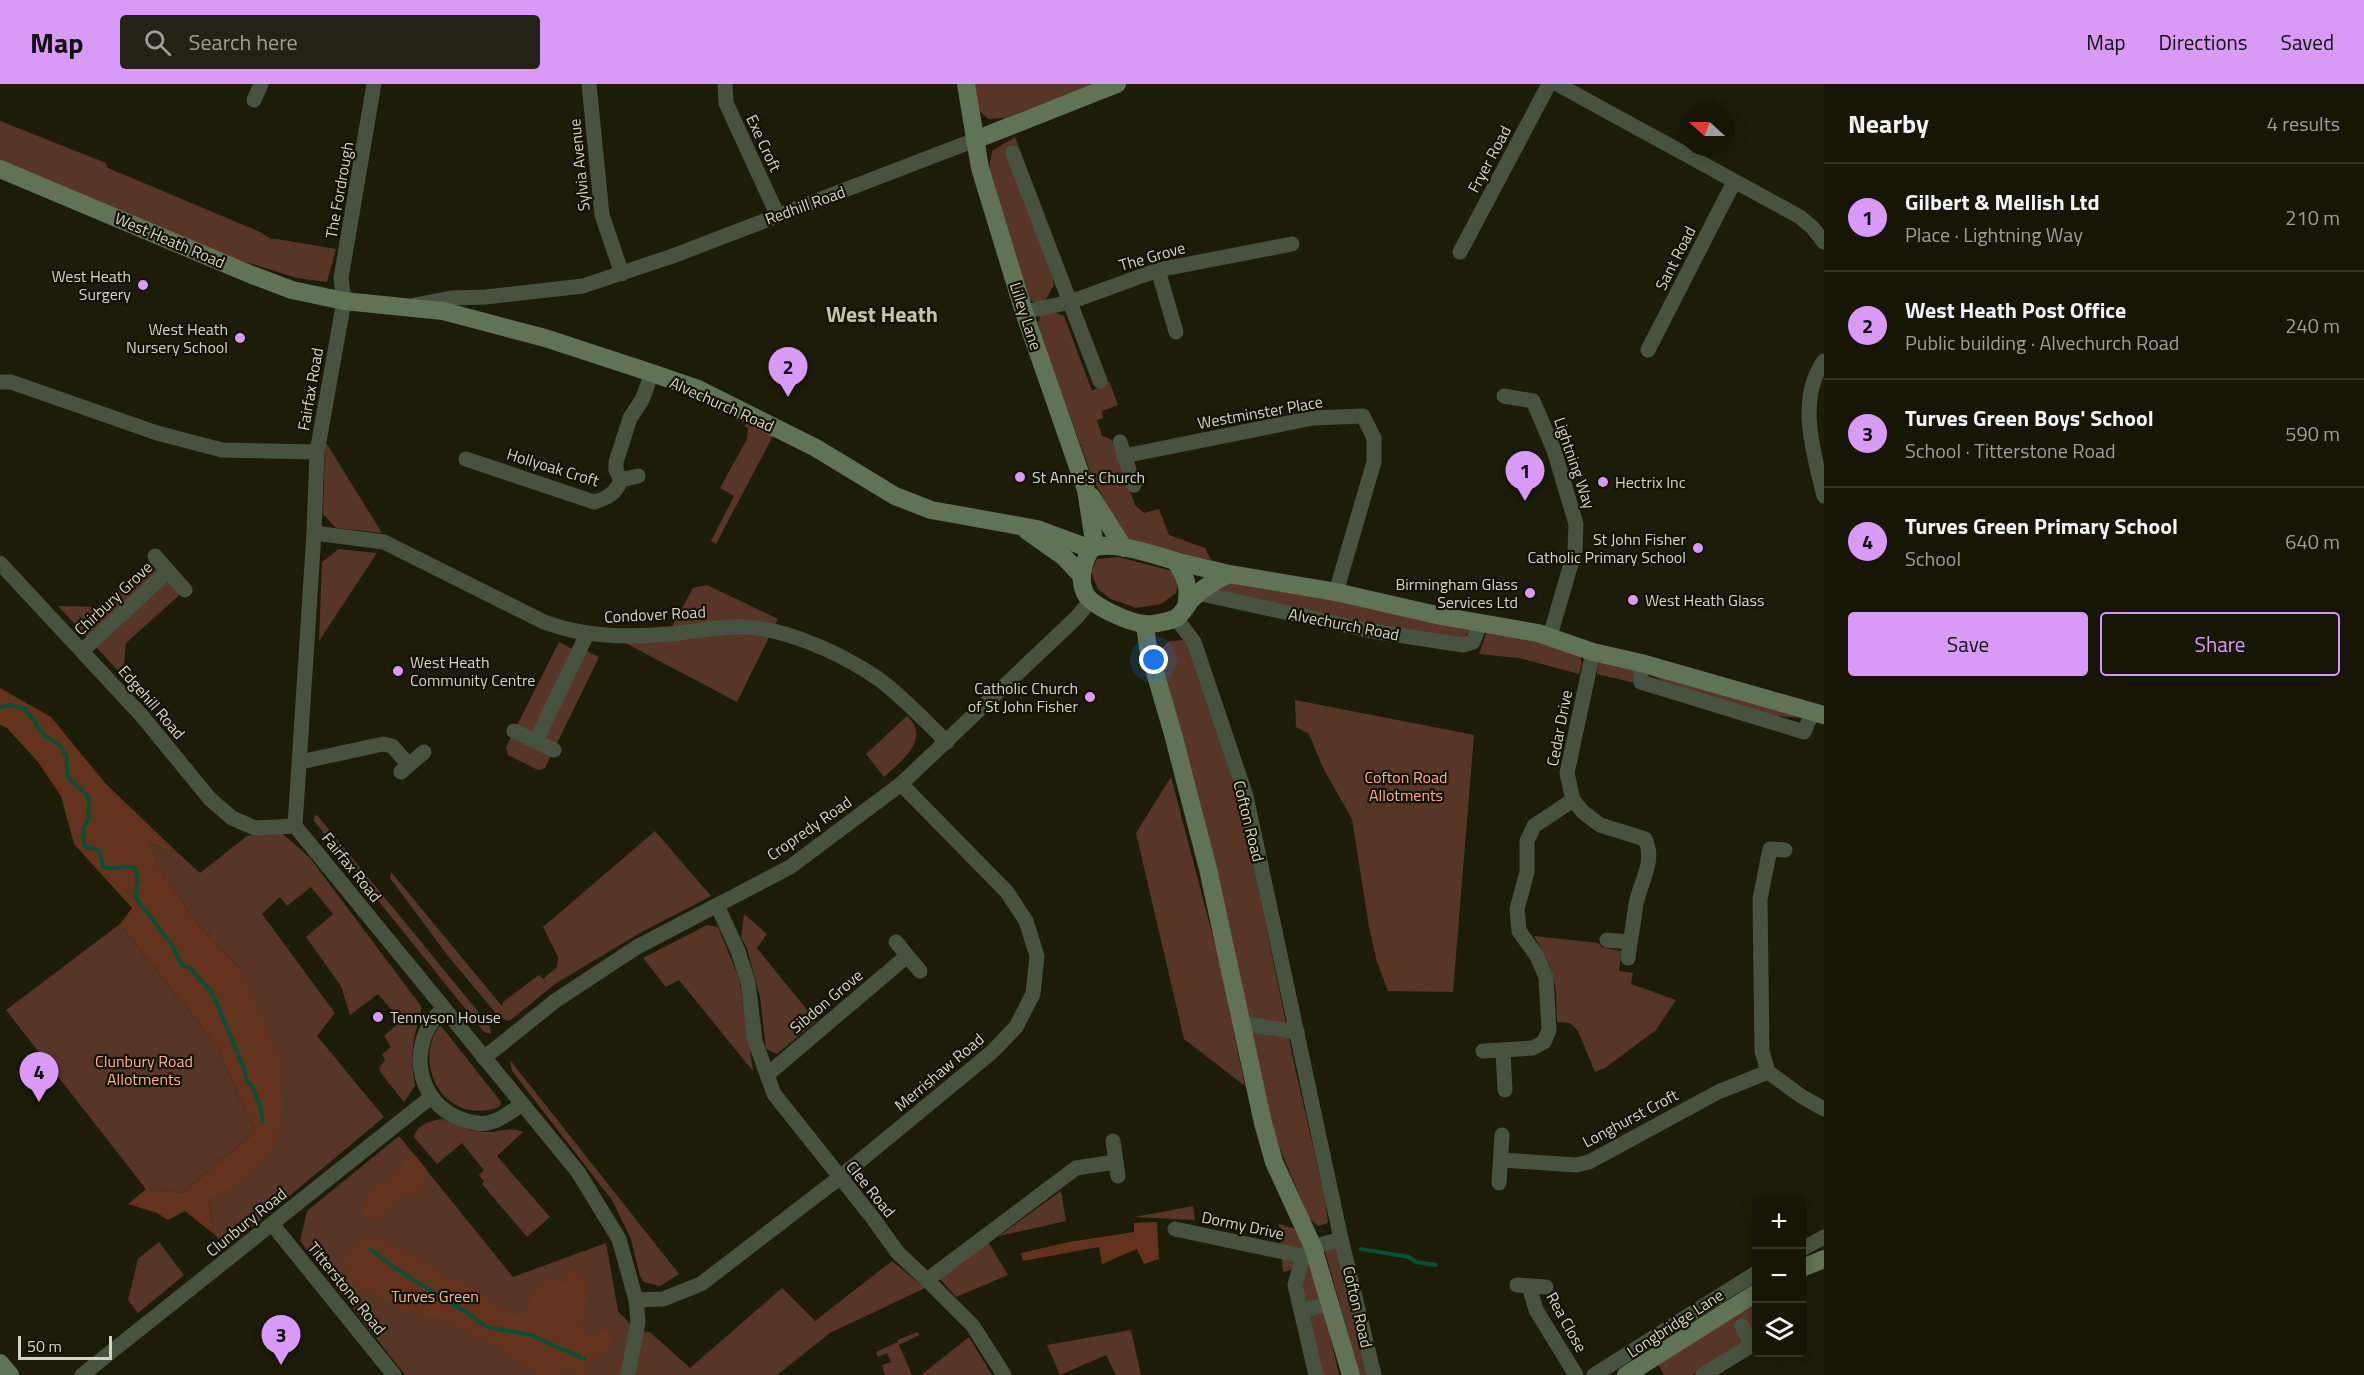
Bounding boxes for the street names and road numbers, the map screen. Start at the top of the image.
street label: Exe Croft [740,110,788,176]
street label: Sylvia Avenue [562,118,596,212]
street label: Fryer Road [1461,121,1517,197]
street label: The Fordrough [319,140,359,240]
street label: Redhill Road [761,179,849,231]
street label: West Heath Road [111,206,229,274]
street label: Sant Road [1649,222,1701,294]
street label: The Grove [1116,235,1188,277]
street label: Lilley Lane [1004,279,1048,353]
street label: Fairfax Road [291,346,329,432]
street label: Alvechurch Road [666,370,778,438]
street label: Westminster Place [1195,389,1325,435]
street label: Lightning Way [1548,414,1602,512]
street label: Hollyoak Croft [504,442,602,492]
street label: Chirbury Grove [69,555,157,641]
street label: Condover Road [604,599,706,629]
street label: Alvechurch Road [1287,602,1401,646]
street label: Edgehill Road [113,660,191,744]
street label: Cedar Drive [1540,688,1578,768]
street label: Cofton Road [1227,778,1271,864]
street label: Cropredy Road [762,790,856,866]
street label: Fairfax Road [316,827,388,907]
street label: Sibdon Grove [784,963,868,1039]
street label: Merrishaw Road [889,1027,989,1117]
street label: Longhurst Croft [1578,1082,1683,1153]
street label: Clee Road [841,1156,901,1222]
street label: Clunbury Road [200,1182,292,1262]
street label: Dormy Drive [1200,1205,1286,1245]
street label: Titterstone Road [302,1236,392,1340]
street label: Cofton Road [1337,1264,1379,1350]
street label: Longbridge Lane [1622,1283,1728,1363]
street label: Rea Close [1541,1287,1593,1357]

